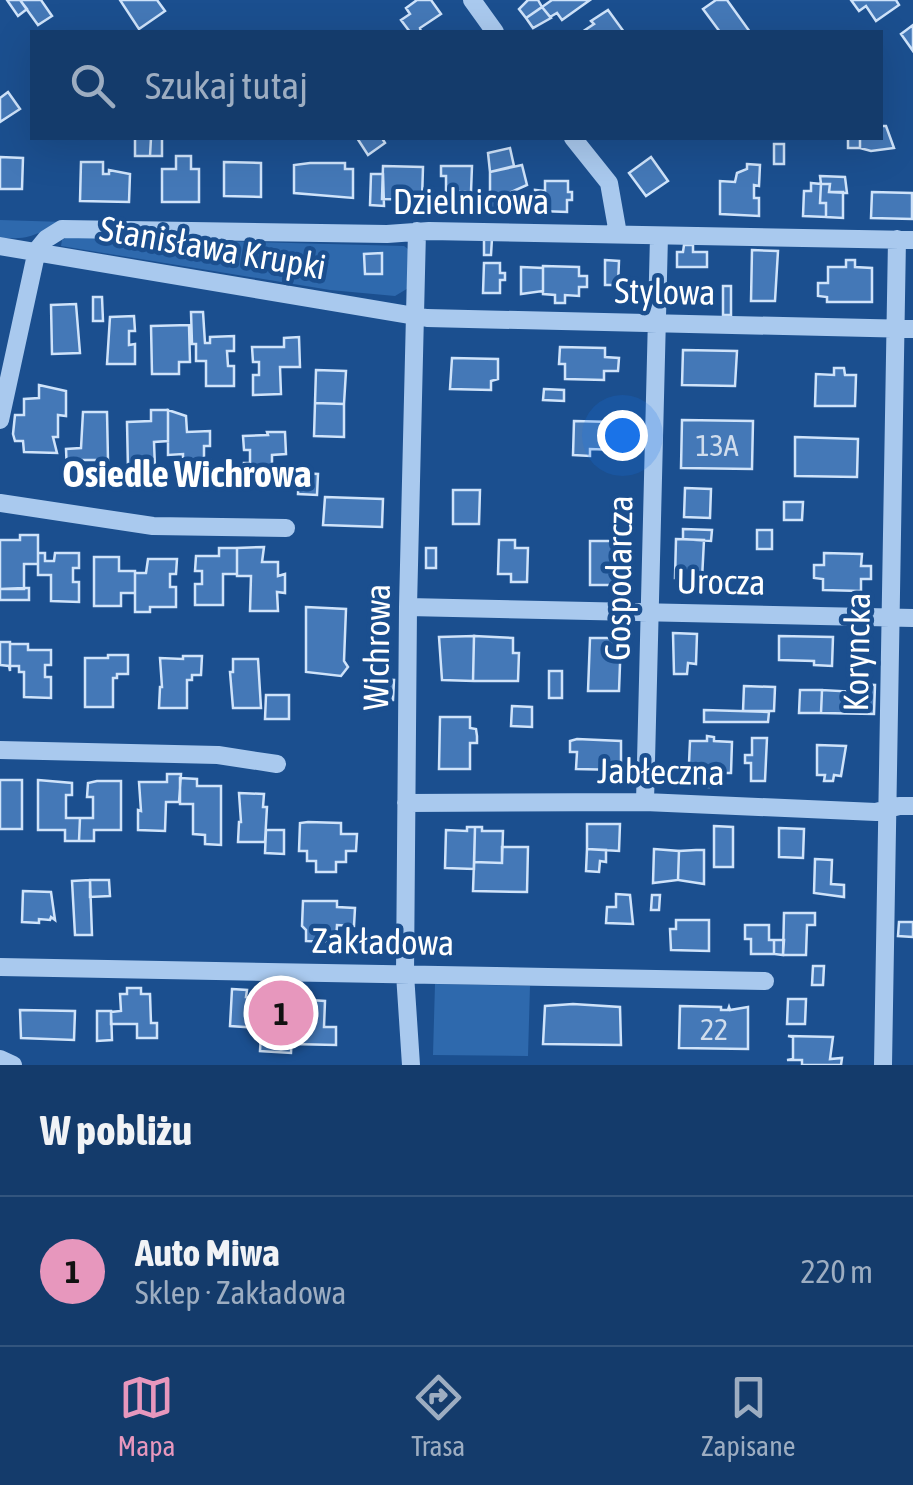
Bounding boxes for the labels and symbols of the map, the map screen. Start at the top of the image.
street label: Dzielnicowa [393,181,549,221]
street label: Stanisława Krupki [97,207,329,287]
street label: Stylowa [614,270,716,312]
your location [597,410,648,461]
house number: 13A [696,428,739,462]
district label: Osiedle Wichrowa [62,452,312,495]
street label: Gospodarcza [597,495,639,661]
street label: Urocza [676,560,766,602]
street label: Wichrowa [355,583,397,711]
street label: Koryncka [835,592,877,712]
street label: Jabłeczna [597,750,725,792]
street label: Zakładowa [311,920,455,962]
pin: 1 [248,976,314,1050]
house number: 22 [700,1012,728,1046]

